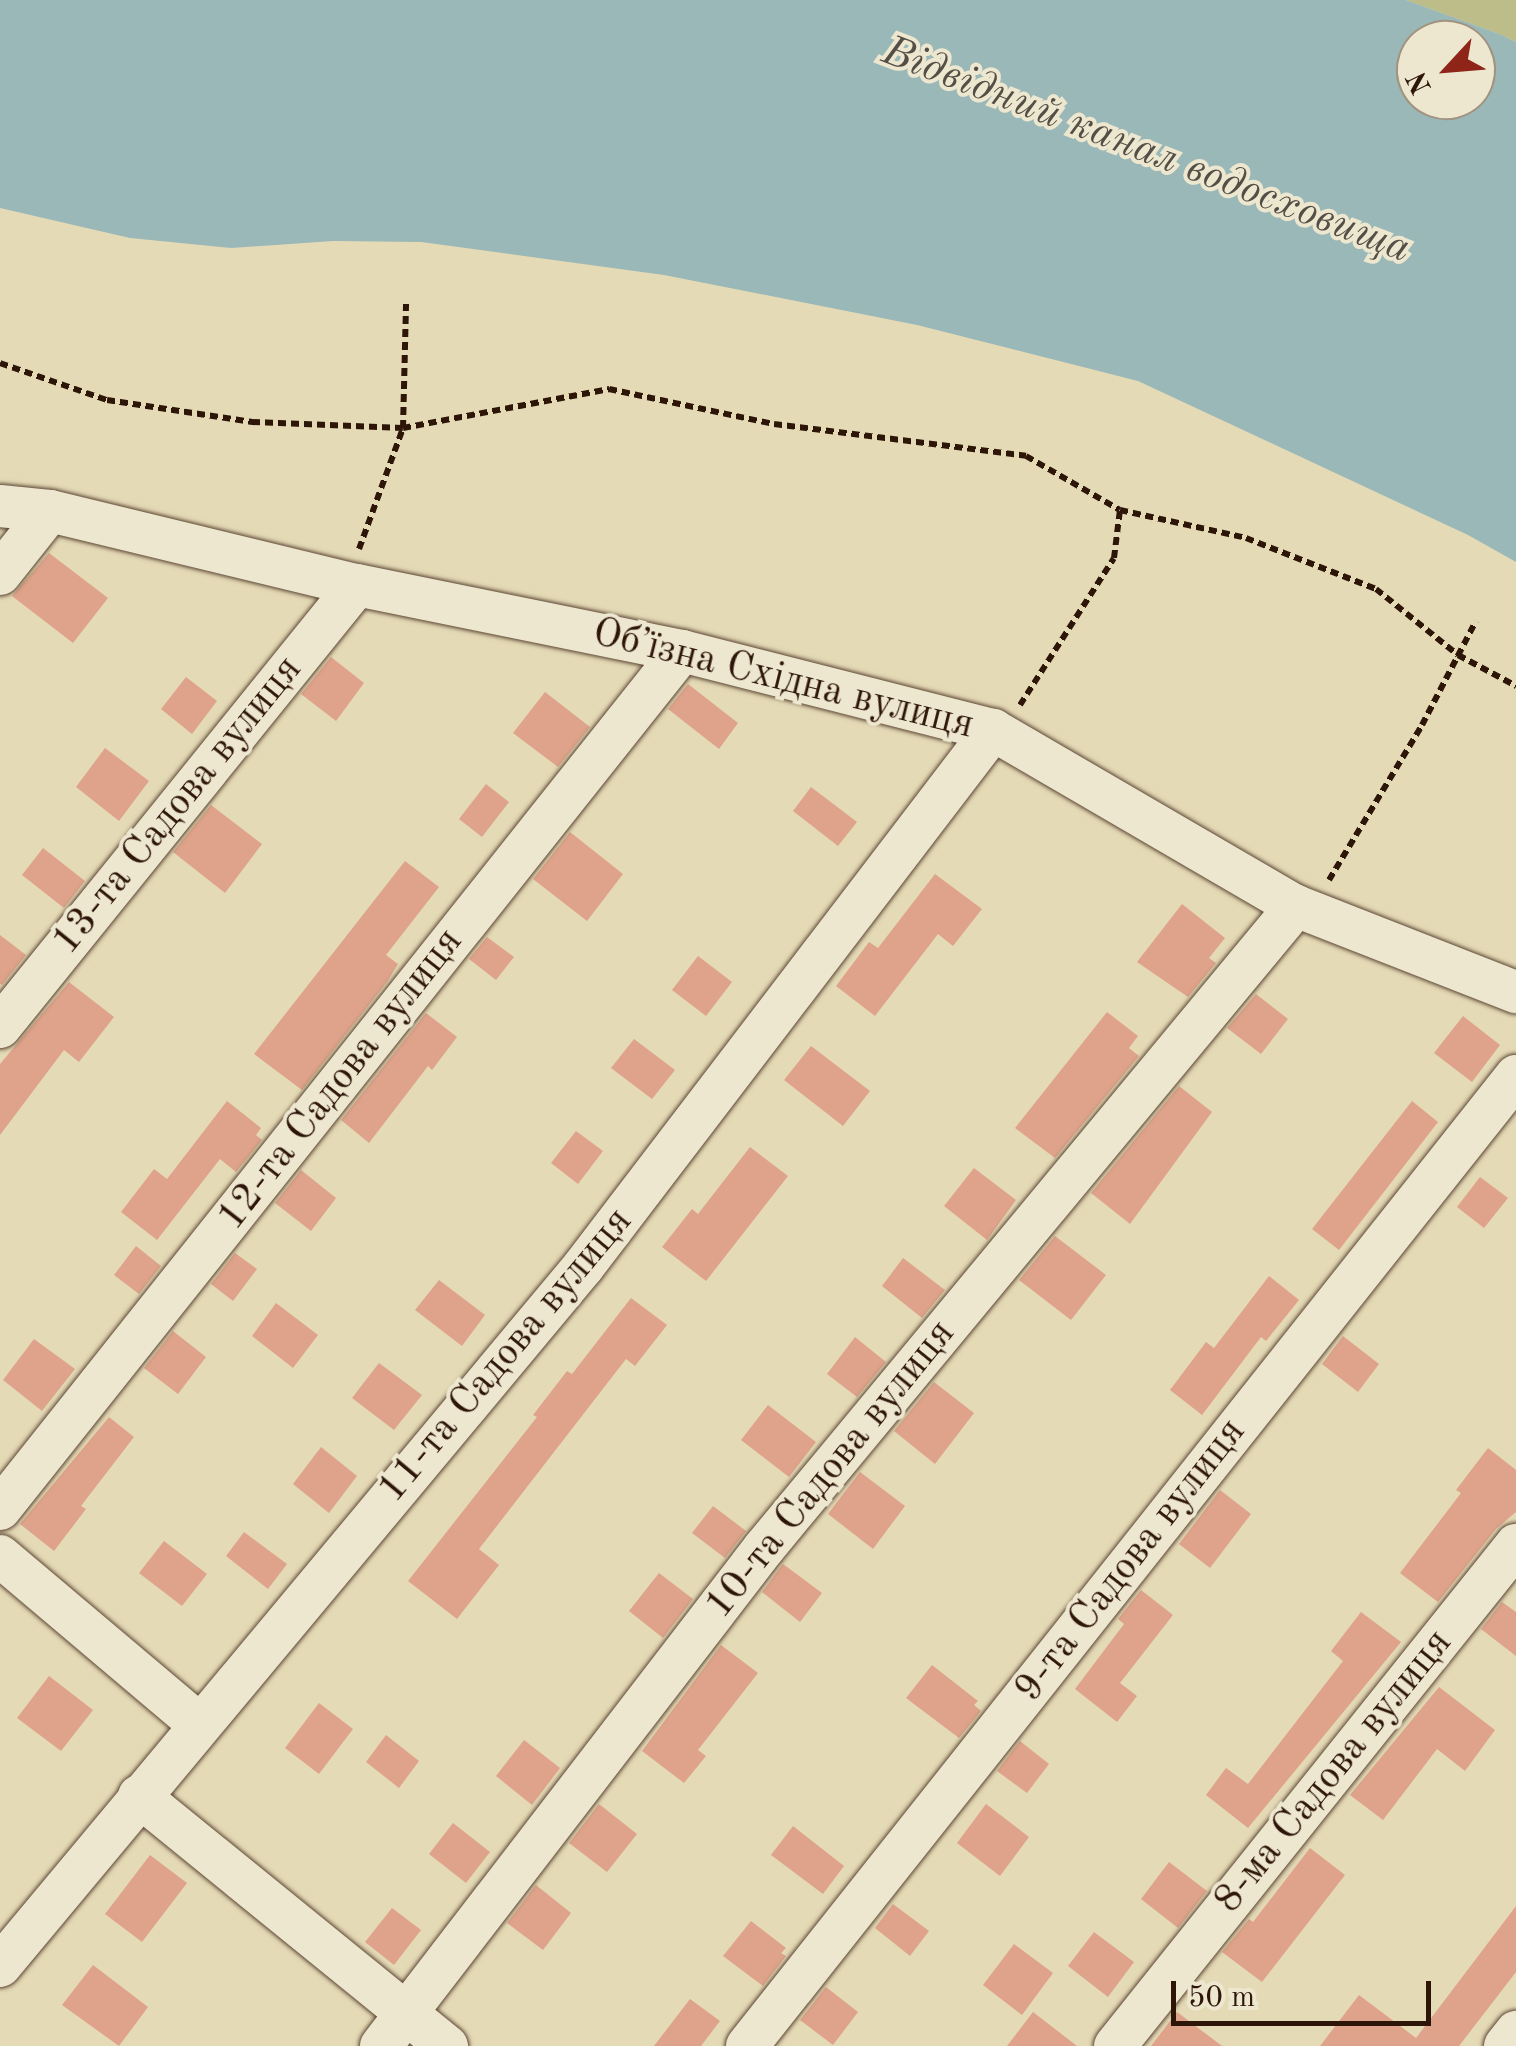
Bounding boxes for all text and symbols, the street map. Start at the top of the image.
north arrow [1396,20,1496,120]
water label: Відвідний канал водосховища [875,27,1417,275]
text: N [1404,67,1438,98]
street label: Обʼїзна Східна вулиця [588,609,978,751]
street label: 13-та Садова вулиця [43,647,313,965]
street label: 12-та Садова вулиця [208,920,474,1240]
street label: 11-та Садова вулиця [369,1199,643,1513]
street label: 10-та Садова вулиця [696,1311,966,1629]
street label: 9-та Садова вулиця [1005,1410,1257,1712]
street label: 8-ма Садова вулиця [1205,1621,1463,1923]
scale bar [1176,1961,1436,2023]
text: 50 m [1188,1983,1255,2013]

